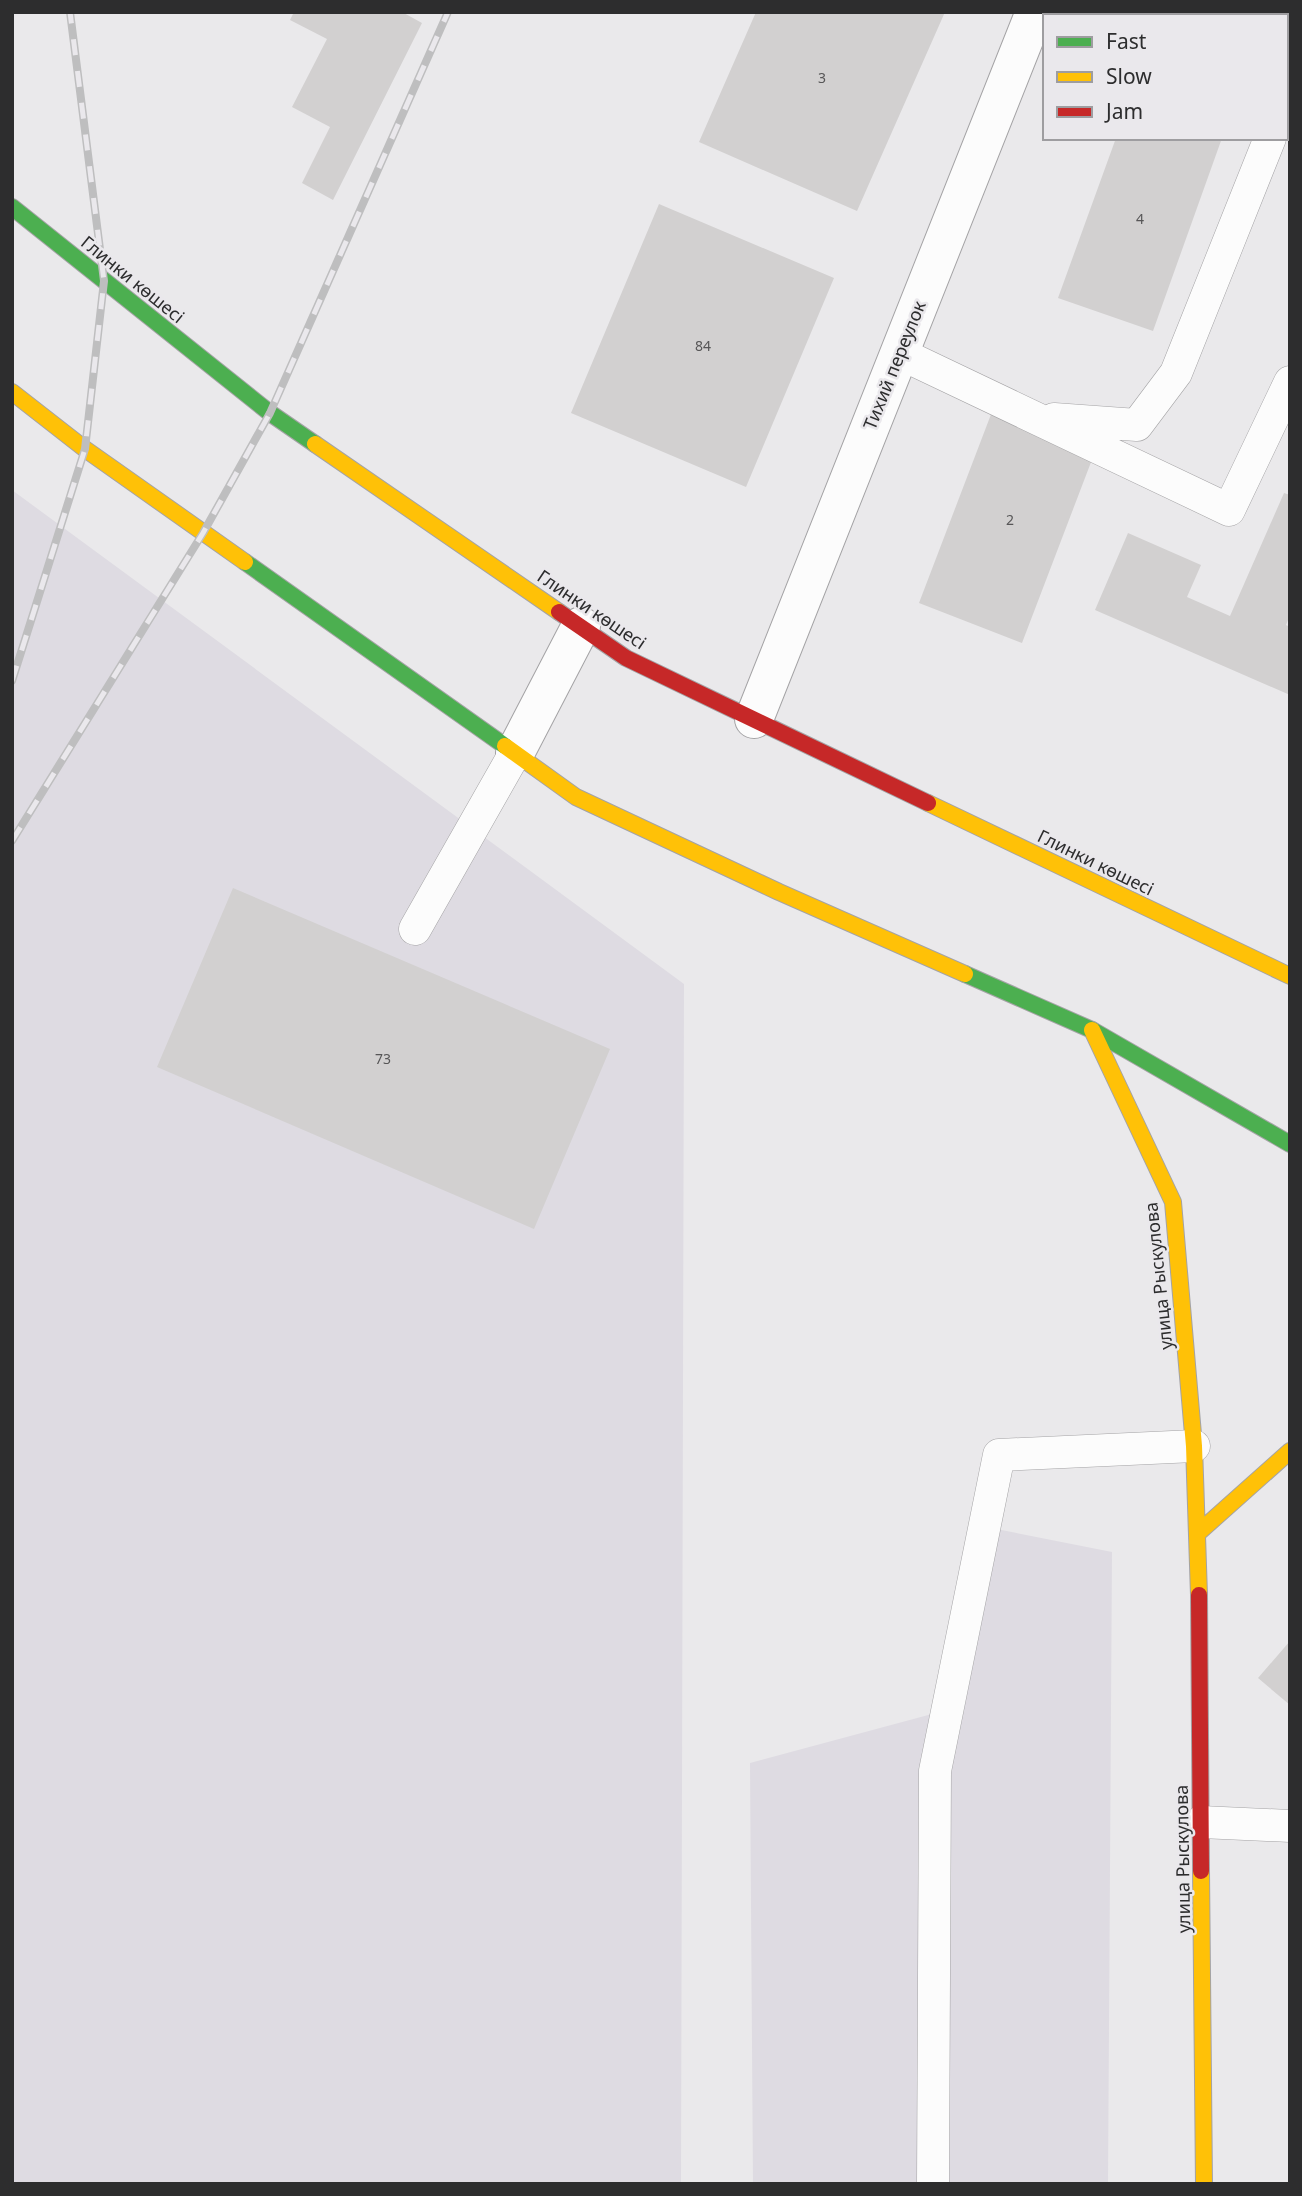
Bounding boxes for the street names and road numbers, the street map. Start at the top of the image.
street label: Глинки көшесі [76,230,190,328]
street label: Тихий переулок [857,297,931,433]
street label: Глинки көшесі [533,564,651,654]
street label: Глинки көшесі [1034,823,1158,901]
street label: улица Рыскулова [1138,1201,1178,1351]
street label: улица Рыскулова [1169,1785,1195,1933]

